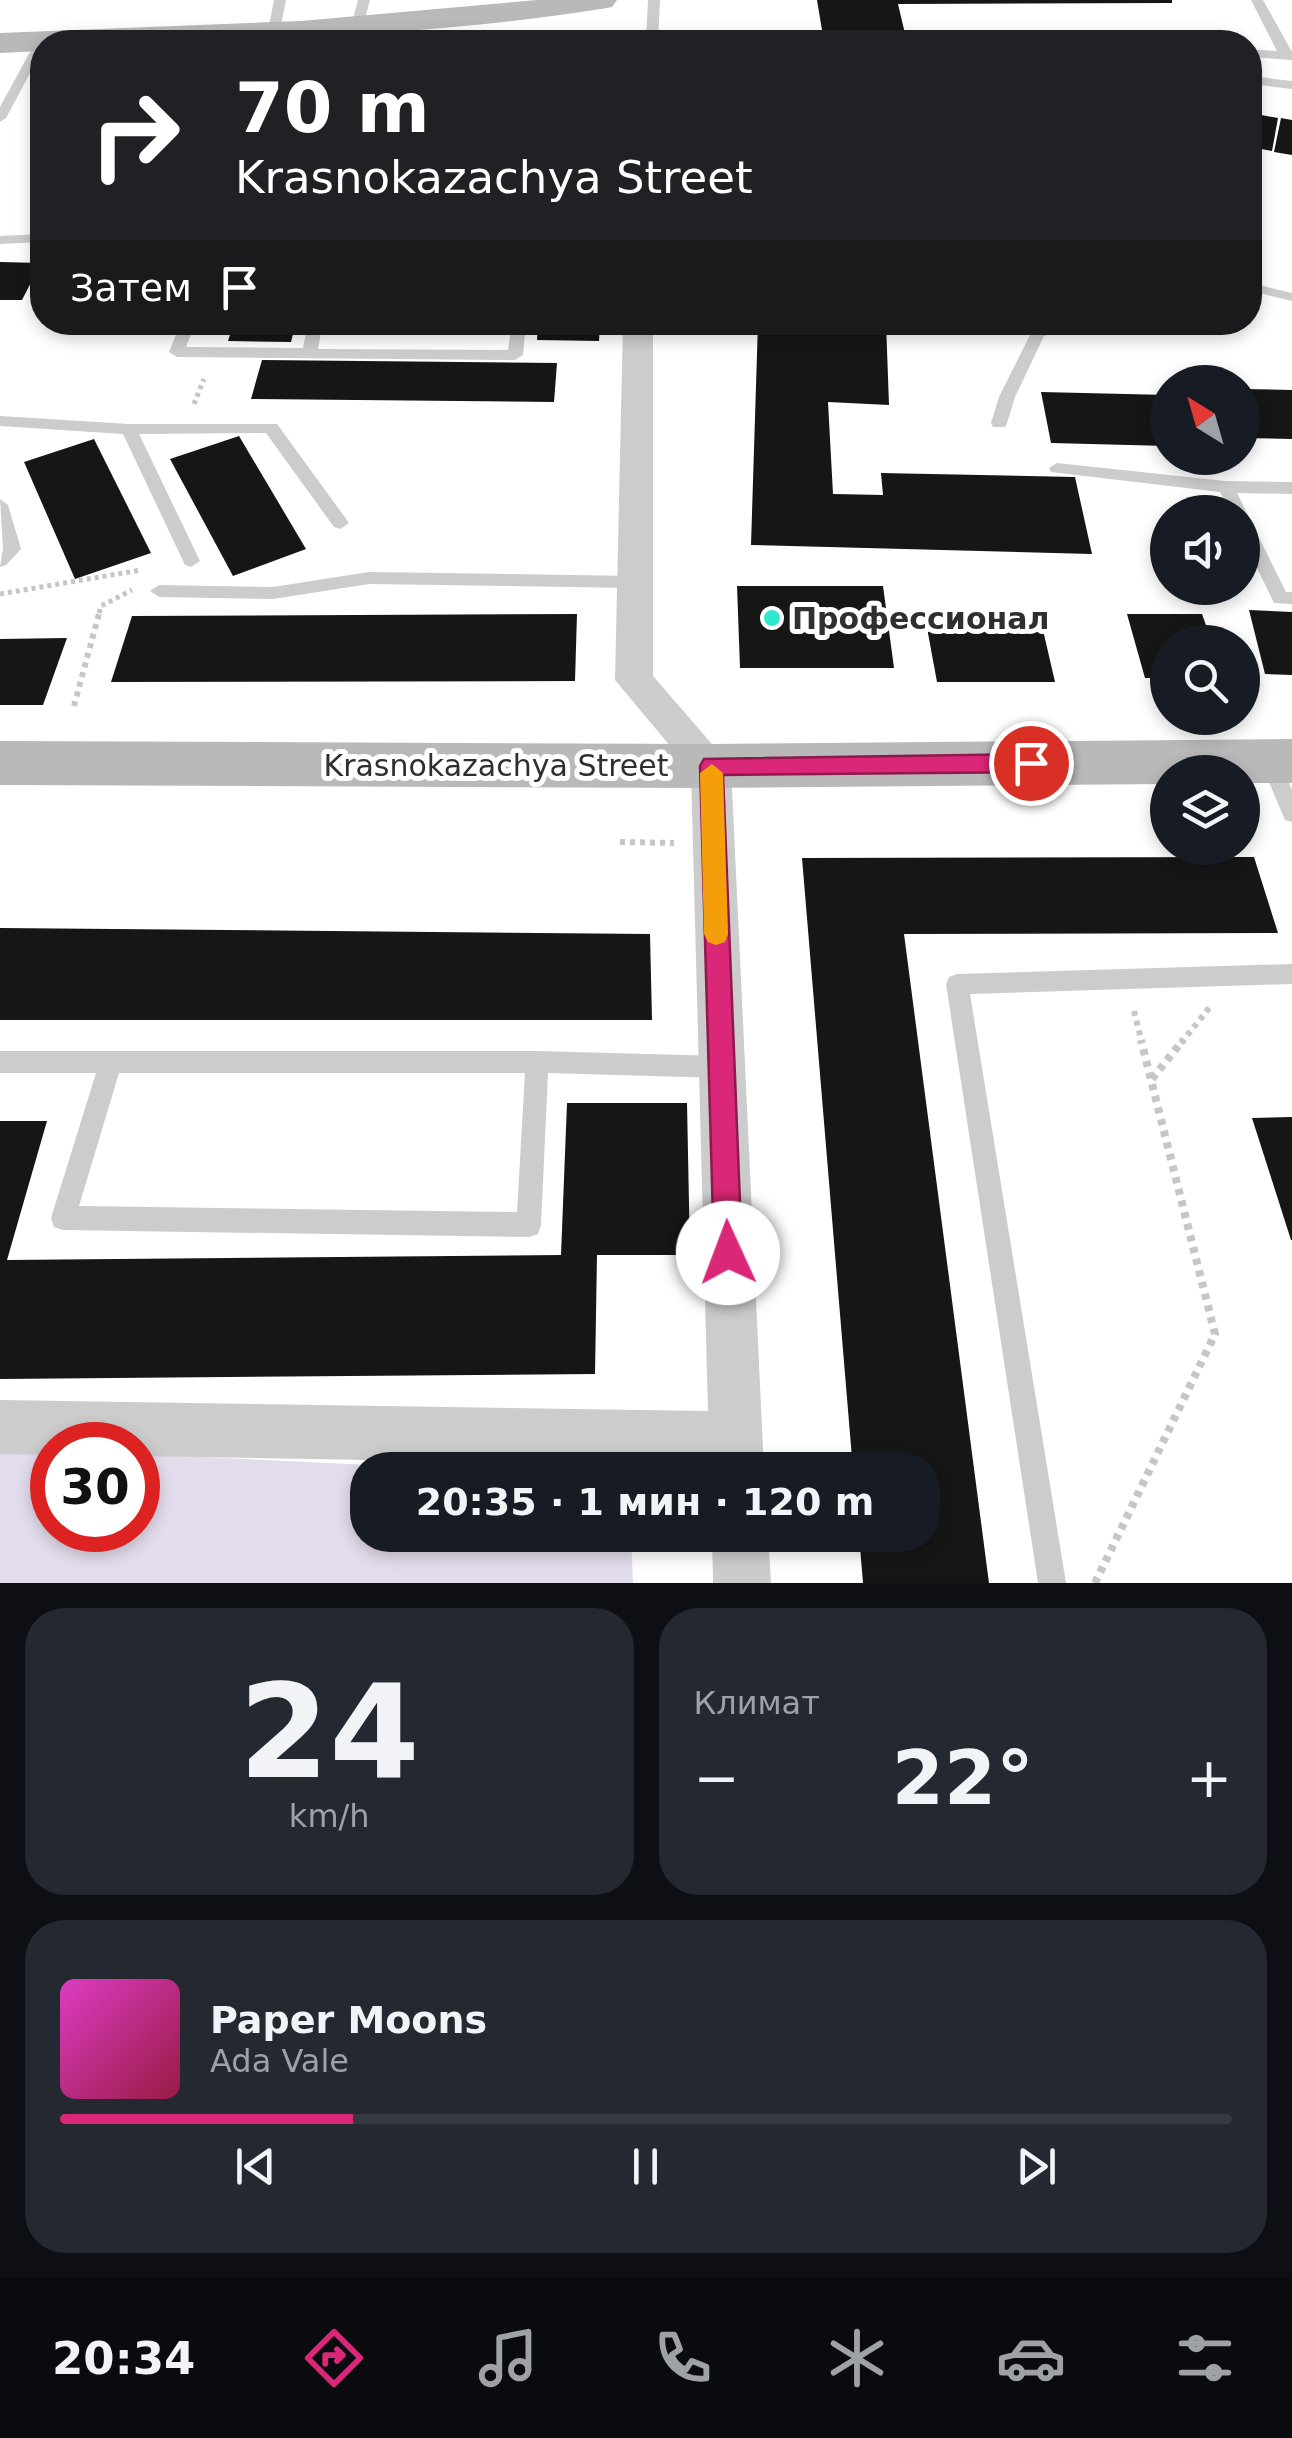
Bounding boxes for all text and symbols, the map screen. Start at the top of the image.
text: 70 m [235,67,430,149]
icon: right [70,70,200,200]
text: Krasnokazachya Street [235,151,753,204]
icon: arrive [212,260,267,315]
text: Затем [70,266,192,310]
north arrow [1150,365,1260,475]
map controls [1150,365,1260,865]
button: sound [1150,495,1260,605]
place label: Профессионал [792,601,1049,636]
marker: Профессионал [761,607,783,629]
button: search [1150,625,1260,735]
pin [989,721,1074,806]
icon: arrive [1004,736,1059,791]
street label: Krasnokazachya Street [323,748,669,783]
button: layers [1150,755,1260,865]
position arrow [676,1201,780,1305]
speed limit sign: 30 [30,1422,160,1552]
text: 20:35 · 1 мин · 120 m [416,1480,874,1524]
text: 24 [239,1656,420,1808]
text: Климат [694,1684,820,1722]
text: 22° [892,1734,1034,1822]
text: − [694,1746,740,1810]
text: + [1186,1746,1232,1810]
text: km/h [289,1797,370,1835]
text: Paper Moons [210,1998,487,2042]
text: Ada Vale [210,2042,349,2080]
icon: previous [228,2139,283,2194]
icon: pause [618,2139,673,2194]
icon: next [1009,2139,1064,2194]
icon: directions [299,2323,369,2393]
icon: music [473,2323,543,2393]
icon: phone [648,2323,718,2393]
icon: climate [822,2323,892,2393]
icon: car [996,2323,1066,2393]
icon: filters [1170,2323,1240,2393]
text: 20:34 [52,2332,195,2385]

